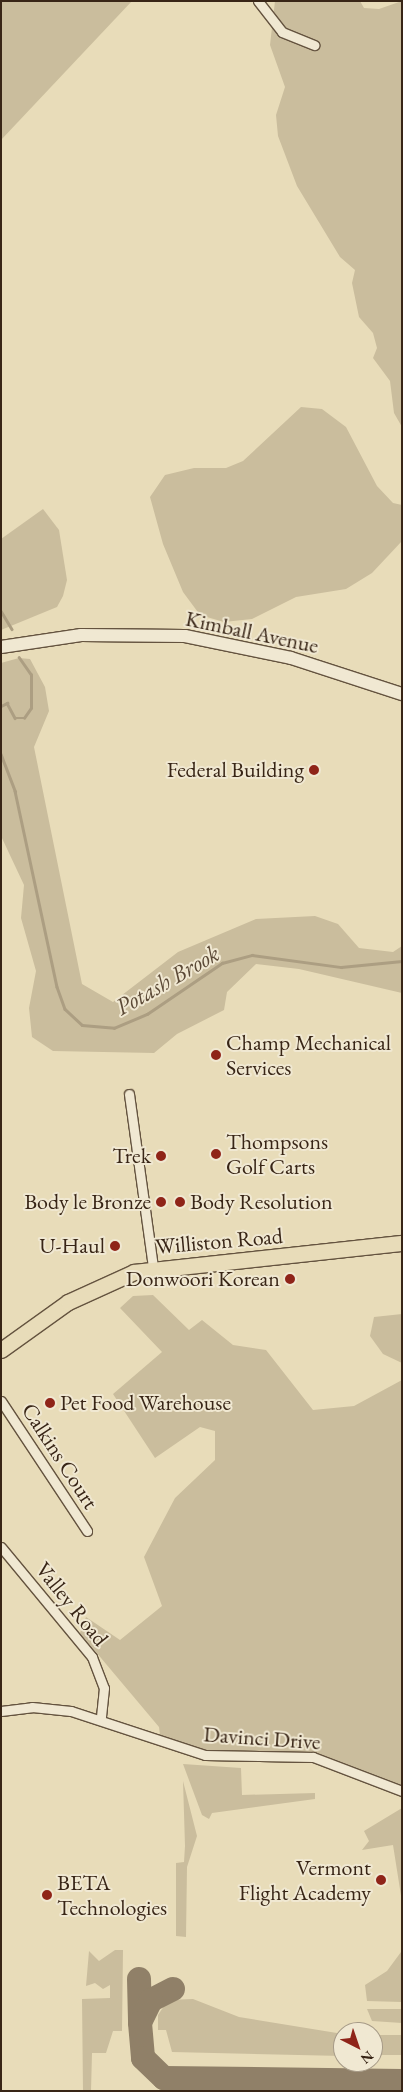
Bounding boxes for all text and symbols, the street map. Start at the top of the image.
street label: Kimball Avenue [183,605,321,659]
place label: Federal Building [167,757,304,783]
marker: Federal Building [308,764,320,776]
water label: Potash Brook [110,939,224,1021]
place label: Champ Mechanical Services [226,1029,391,1080]
marker: Champ Mechanical Services [210,1049,222,1061]
place label: Thompsons Golf Carts [226,1128,328,1180]
place label: Trek [112,1143,151,1169]
marker: Thompsons Golf Carts [210,1148,222,1160]
marker: Trek [155,1150,167,1162]
place label: Body le Bronze [24,1189,151,1215]
place label: Body Resolution [190,1189,333,1215]
marker: Body le Bronze [155,1196,167,1208]
marker: Body Resolution [174,1196,186,1208]
street label: Williston Road [154,1222,284,1260]
place label: U-Haul [39,1233,105,1259]
marker: U-Haul [109,1240,121,1252]
place label: Donwoori Korean [126,1266,280,1292]
marker: Donwoori Korean [284,1273,296,1285]
place label: Pet Food Warehouse [60,1390,231,1416]
marker: Pet Food Warehouse [44,1397,56,1409]
street label: Calkins Court [16,1398,104,1514]
street label: Valley Road [30,1557,114,1651]
street label: Davinci Drive [203,1721,321,1755]
place label: Vermont Flight Academy [239,1854,371,1905]
place label: BETA Technologies [57,1869,167,1920]
marker: Vermont Flight Academy [375,1874,387,1886]
marker: BETA Technologies [41,1889,53,1901]
north arrow [333,2022,383,2072]
text: N [357,2047,377,2068]

